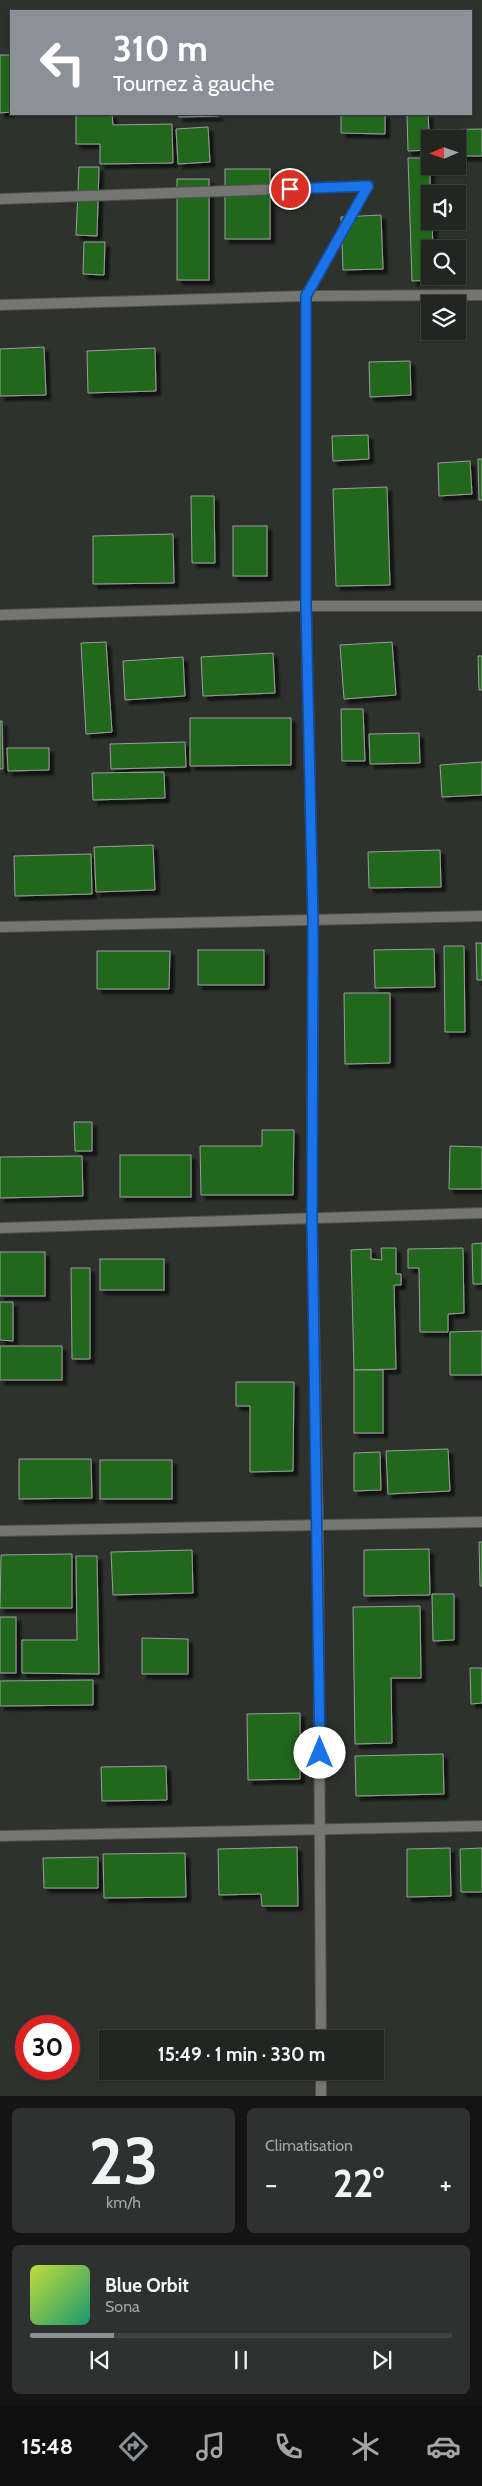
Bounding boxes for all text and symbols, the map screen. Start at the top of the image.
text: 310 m [113,27,208,70]
icon: left [30,30,95,95]
text: Tournez à gauche [113,70,274,97]
north arrow [421,130,466,175]
map controls [421,130,466,340]
pin [269,168,311,210]
icon: arrive [276,175,304,203]
button: sound [421,185,466,230]
button: search [421,240,466,285]
button: layers [421,295,466,340]
position arrow [293,1726,345,1778]
speed limit sign: 30 [15,2015,80,2080]
text: 15:49 · 1 min · 330 m [158,2043,325,2066]
text: 23 [89,2121,158,2200]
text: Climatisation [265,2136,353,2155]
text: 22° [333,2160,384,2207]
text: − [265,2167,277,2201]
text: + [440,2167,452,2201]
text: km/h [106,2193,141,2212]
text: Blue Orbit [105,2274,189,2297]
text: Sona [105,2297,140,2316]
icon: previous [86,2346,114,2374]
icon: pause [227,2346,255,2374]
icon: next [368,2346,396,2374]
icon: directions [116,2429,151,2464]
icon: music [193,2429,228,2464]
icon: phone [271,2429,306,2464]
icon: climate [348,2429,383,2464]
icon: car [426,2429,461,2464]
text: 15:48 [21,2433,73,2460]

